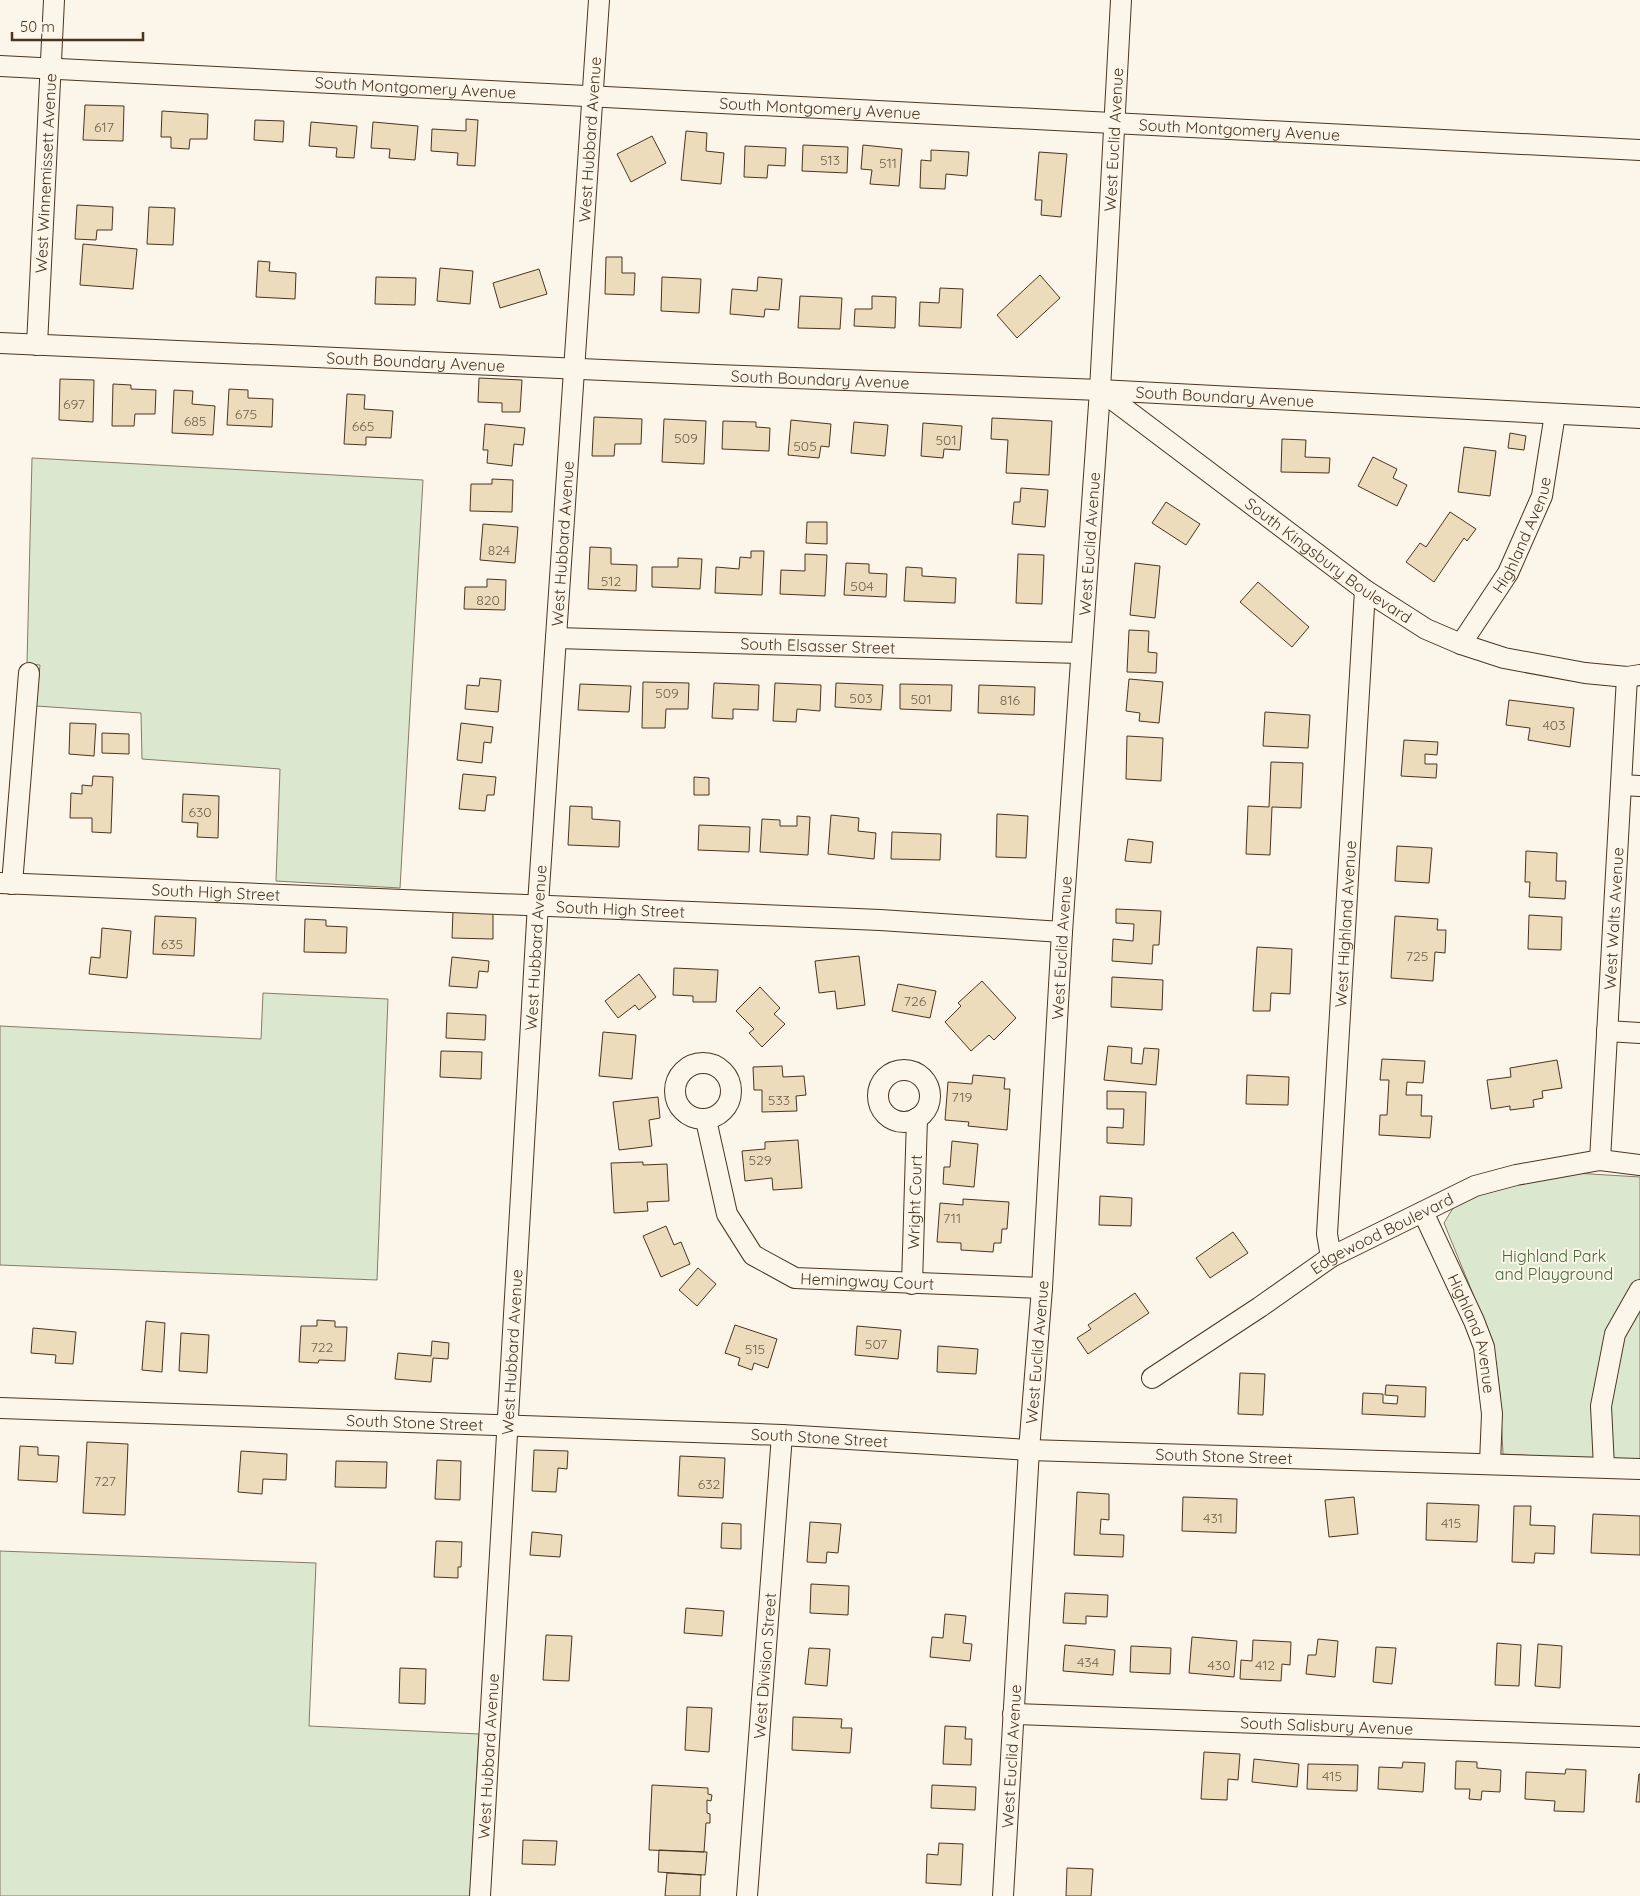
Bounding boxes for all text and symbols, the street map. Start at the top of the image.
scale bar [12,10,144,42]
text: 50 m [20,17,55,36]
street label: West Hubbard Avenue [574,56,605,223]
street label: West Euclid Avenue [1100,67,1127,212]
street label: South Montgomery Avenue [314,72,517,102]
street label: West Winnemissett Avenue [31,73,60,274]
street label: South Montgomery Avenue [719,93,921,123]
street label: South Montgomery Avenue [1138,114,1341,145]
house number: 617 [94,118,114,136]
house number: 513 [820,151,840,169]
house number: 511 [879,154,897,172]
street label: South Boundary Avenue [326,348,505,376]
street label: South Boundary Avenue [730,366,910,393]
street label: South Boundary Avenue [1135,382,1315,411]
house number: 697 [63,395,85,413]
house number: 675 [235,405,257,423]
house number: 685 [184,412,206,430]
house number: 665 [352,417,374,435]
house number: 509 [674,429,698,447]
house number: 501 [935,431,957,449]
house number: 505 [793,437,817,455]
street label: West Hubbard Avenue [547,460,578,627]
street label: West Euclid Avenue [1074,471,1104,616]
street label: Highland Avenue [1488,475,1555,597]
street label: South Kingsbury Boulevard [1241,493,1416,627]
house number: 824 [488,541,510,559]
house number: 512 [601,572,622,590]
house number: 504 [850,577,874,595]
house number: 820 [476,591,500,609]
street label: South Elsasser Street [740,633,896,658]
house number: 509 [655,684,679,702]
house number: 503 [849,689,873,707]
house number: 501 [910,690,932,708]
house number: 816 [1000,691,1021,709]
house number: 403 [1542,716,1566,734]
house number: 630 [188,803,212,821]
street label: West Highland Avenue [1330,840,1360,1008]
street label: West Walts Avenue [1600,847,1627,990]
street label: West Hubbard Avenue [521,864,551,1031]
street label: West Euclid Avenue [1047,875,1076,1020]
street label: South High Street [151,879,281,905]
street label: South High Street [556,896,685,922]
house number: 635 [161,935,183,953]
house number: 725 [1406,947,1428,965]
house number: 726 [904,992,927,1010]
house number: 719 [952,1088,973,1106]
house number: 533 [768,1091,790,1109]
house number: 529 [748,1151,772,1169]
street label: Wright Court [903,1154,926,1250]
street label: Edgewood Boulevard [1306,1188,1457,1279]
house number: 711 [943,1209,961,1227]
park label: Highland Park and Playground [1495,1246,1613,1284]
street label: West Hubbard Avenue [497,1268,527,1435]
street label: Hemingway Court [800,1268,935,1294]
street label: Highland Avenue [1443,1270,1499,1394]
street label: West Euclid Avenue [1021,1280,1052,1425]
house number: 507 [865,1335,887,1353]
house number: 722 [311,1338,334,1356]
house number: 515 [745,1340,765,1358]
street label: South Stone Street [346,1410,484,1435]
street label: South Stone Street [751,1424,889,1451]
street label: South Stone Street [1155,1444,1293,1468]
house number: 727 [94,1472,116,1490]
house number: 632 [698,1475,721,1493]
house number: 431 [1203,1509,1223,1527]
house number: 415 [1441,1514,1461,1532]
street label: West Division Street [749,1592,780,1739]
house number: 434 [1077,1653,1099,1671]
house number: 430 [1207,1656,1231,1674]
house number: 412 [1255,1656,1275,1674]
street label: West Hubbard Avenue [473,1673,503,1840]
street label: West Euclid Avenue [997,1684,1025,1829]
street label: South Salisbury Avenue [1240,1712,1414,1739]
house number: 415 [1322,1767,1342,1785]

